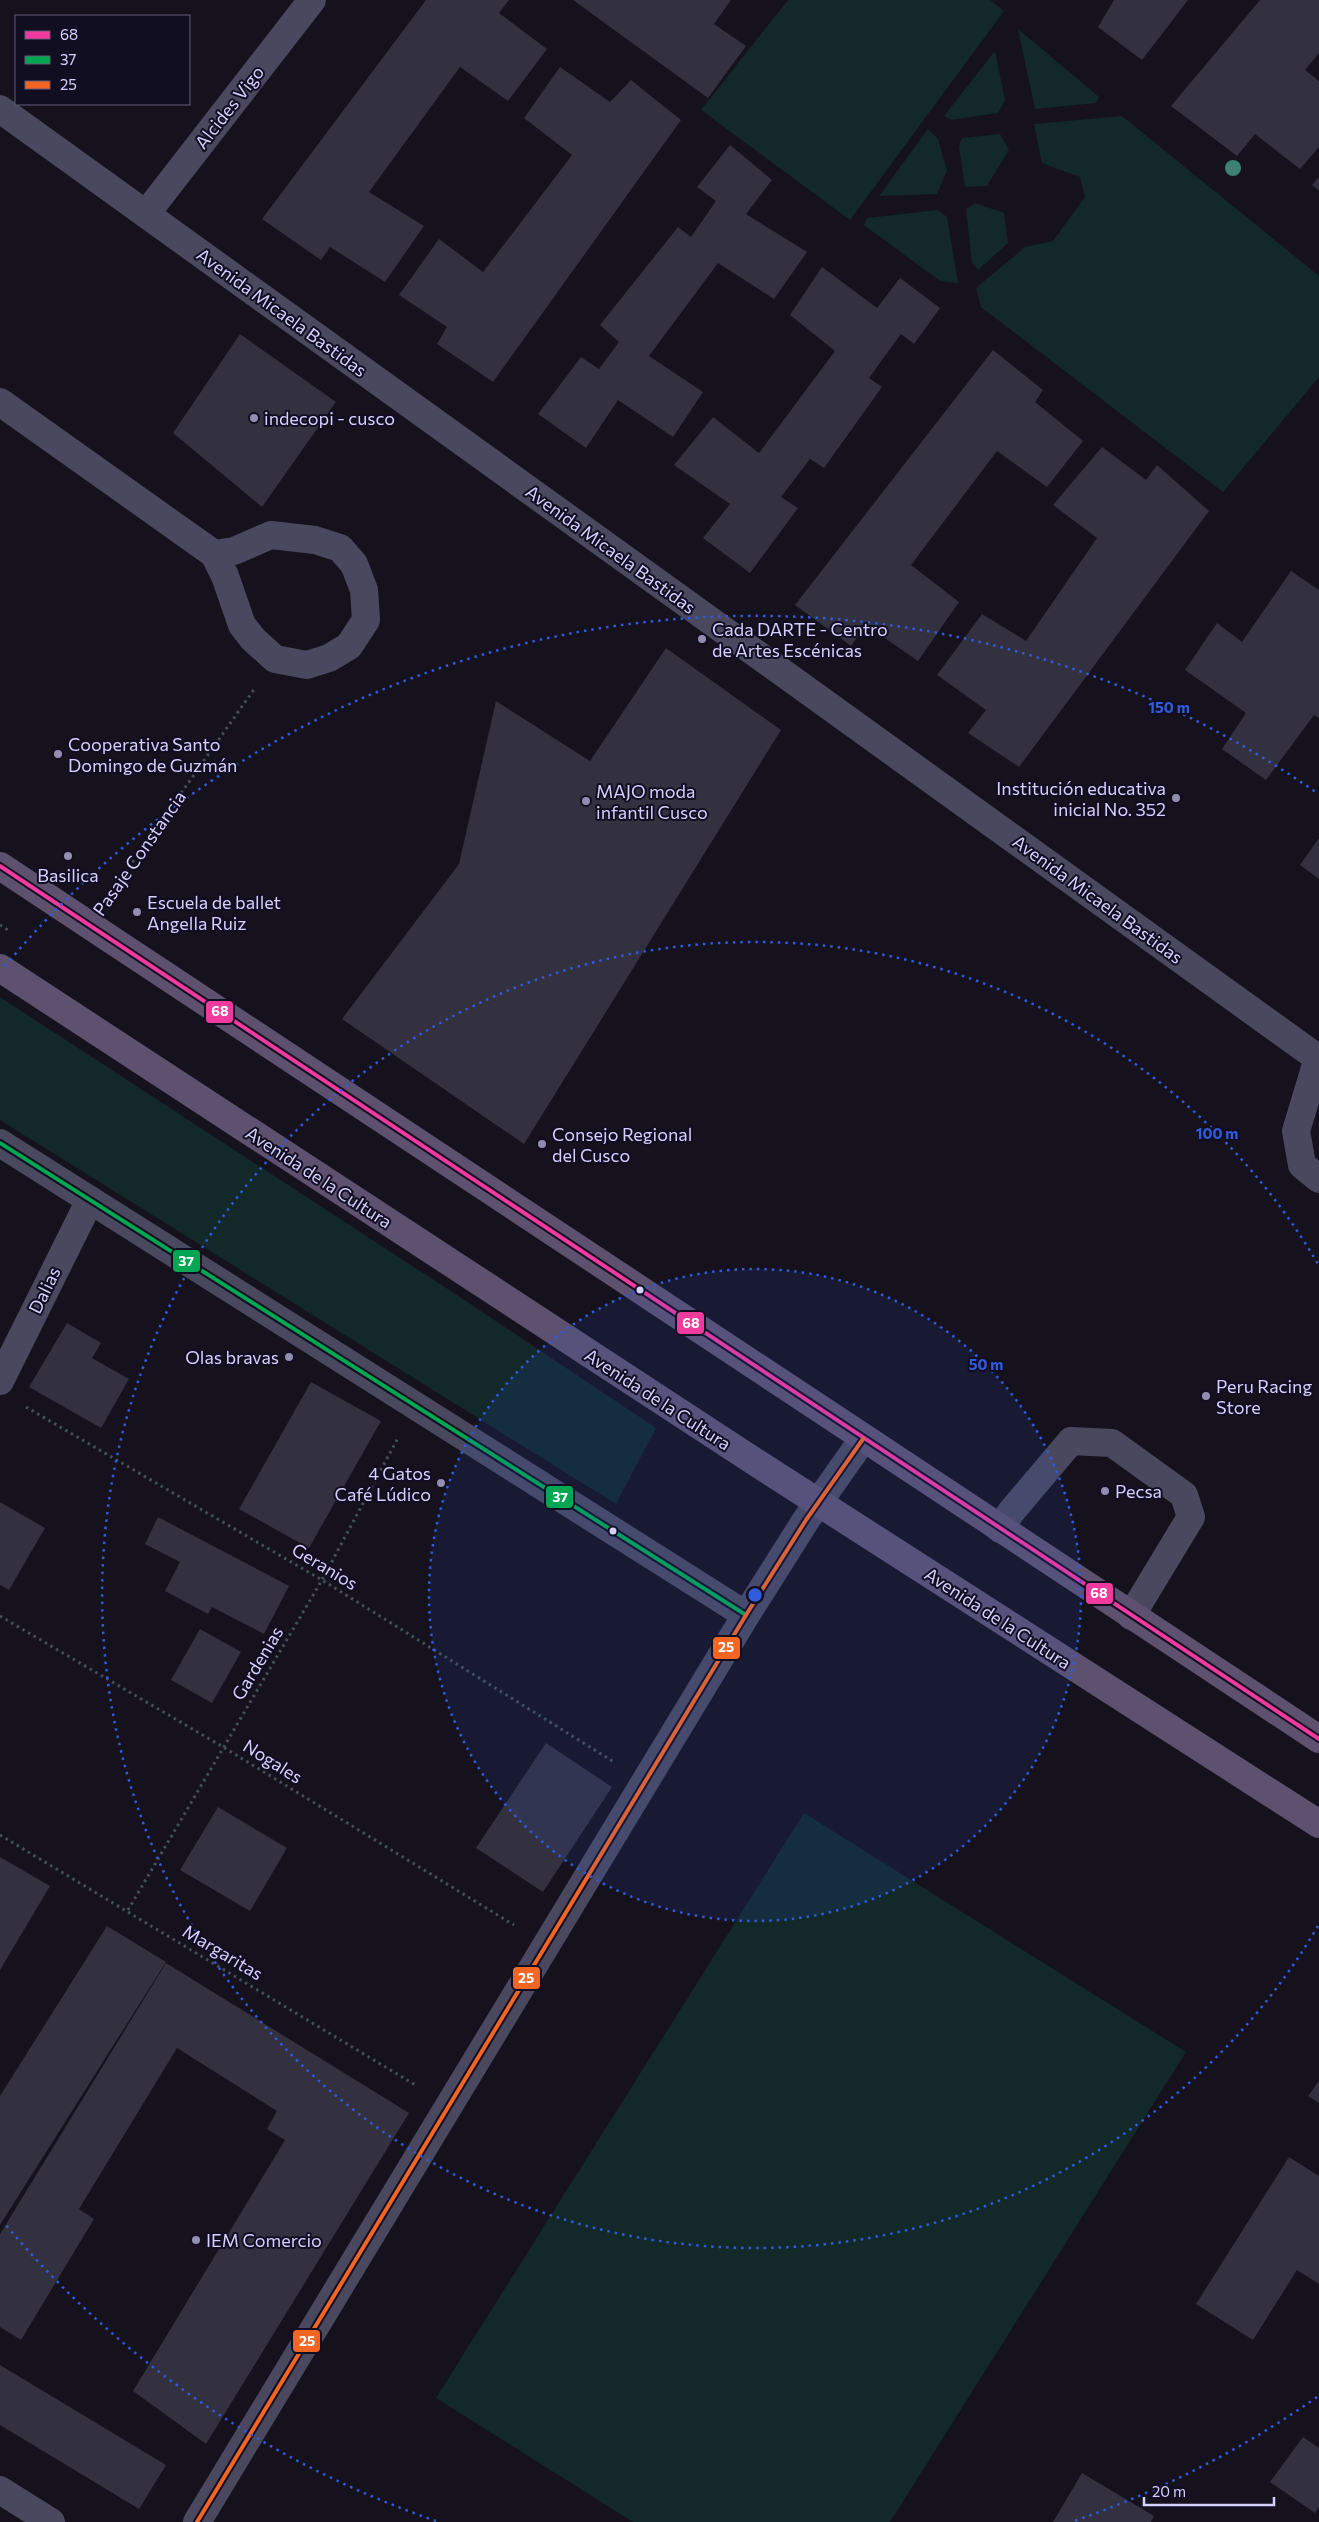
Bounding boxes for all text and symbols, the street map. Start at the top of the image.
legend [15,15,190,105]
text: 68 [60,25,78,43]
text: 37 [60,50,76,68]
street label: Alcides Vigo [190,61,268,153]
text: 25 [60,75,77,93]
street label: Avenida Micaela Bastidas [193,243,371,381]
place label: indecopi - cusco [264,407,395,429]
marker: indecopi - cusco [248,412,260,424]
street label: Avenida Micaela Bastidas [522,480,700,618]
place label: Cada DARTE - Centro de Artes Escénicas [712,618,888,661]
marker: Cada DARTE - Centro de Artes Escénicas [696,633,708,645]
text: 150 m [1148,698,1190,716]
place label: Cooperativa Santo Domingo de Guzmán [68,733,237,776]
marker: Cooperativa Santo Domingo de Guzmán [52,748,64,760]
place label: Institución educativa inicial No. 352 [996,777,1166,820]
place label: MAJO moda infantil Cusco [596,780,708,823]
street label: Pasaje Constancia [88,786,190,920]
marker: Institución educativa inicial No. 352 [1170,792,1182,804]
marker: MAJO moda infantil Cusco [580,795,592,807]
street label: Avenida Micaela Bastidas [1009,830,1187,968]
marker: Basilica [62,850,74,862]
place label: Basilica [37,864,99,886]
place label: Escuela de ballet Angella Ruiz [147,891,281,934]
marker: Escuela de ballet Angella Ruiz [131,906,143,918]
line badge: 68 [205,1000,234,1024]
text: 68 [211,1002,229,1019]
street label: Avenida de la Cultura [242,1121,396,1233]
place label: Consejo Regional del Cusco [552,1123,692,1166]
text: 100 m [1196,1124,1238,1142]
marker: Consejo Regional del Cusco [536,1138,548,1150]
line badge: 37 [172,1249,201,1273]
text: 37 [178,1252,194,1269]
street label: Dalias [23,1263,65,1317]
unlabelled marker [635,1285,645,1295]
line badge: 68 [676,1311,705,1335]
text: 68 [682,1314,700,1331]
street label: Avenida de la Cultura [581,1343,735,1455]
place label: Olas bravas [185,1346,279,1368]
marker: Olas bravas [283,1351,295,1363]
text: 50 m [969,1355,1003,1373]
place label: Peru Racing Store [1216,1375,1312,1418]
marker: Peru Racing Store [1200,1390,1212,1402]
place label: 4 Gatos Café Lúdico [335,1462,431,1505]
marker: 4 Gatos Café Lúdico [435,1477,447,1489]
place label: Pecsa [1115,1480,1162,1502]
line badge: 37 [545,1485,574,1509]
marker: Pecsa [1099,1485,1111,1497]
text: 37 [552,1488,568,1505]
unlabelled marker [608,1526,618,1536]
street label: Geranios [288,1538,362,1594]
street label: Avenida de la Cultura [921,1562,1075,1674]
line badge: 68 [1085,1582,1114,1605]
text: 68 [1090,1584,1108,1601]
centre of rings [746,1586,764,1604]
street label: Gardenias [226,1622,288,1704]
line badge: 25 [712,1636,741,1660]
text: 25 [718,1638,734,1655]
street label: Nogales [239,1734,307,1788]
street label: Margaritas [179,1920,267,1984]
line badge: 25 [512,1966,541,1990]
text: 25 [518,1969,534,1986]
place label: IEM Comercio [206,2229,322,2251]
marker: IEM Comercio [190,2234,202,2246]
line badge: 25 [292,2329,321,2353]
text: 25 [299,2332,315,2349]
scale bar [1144,2474,1274,2506]
text: 20 m [1152,2482,1186,2500]

